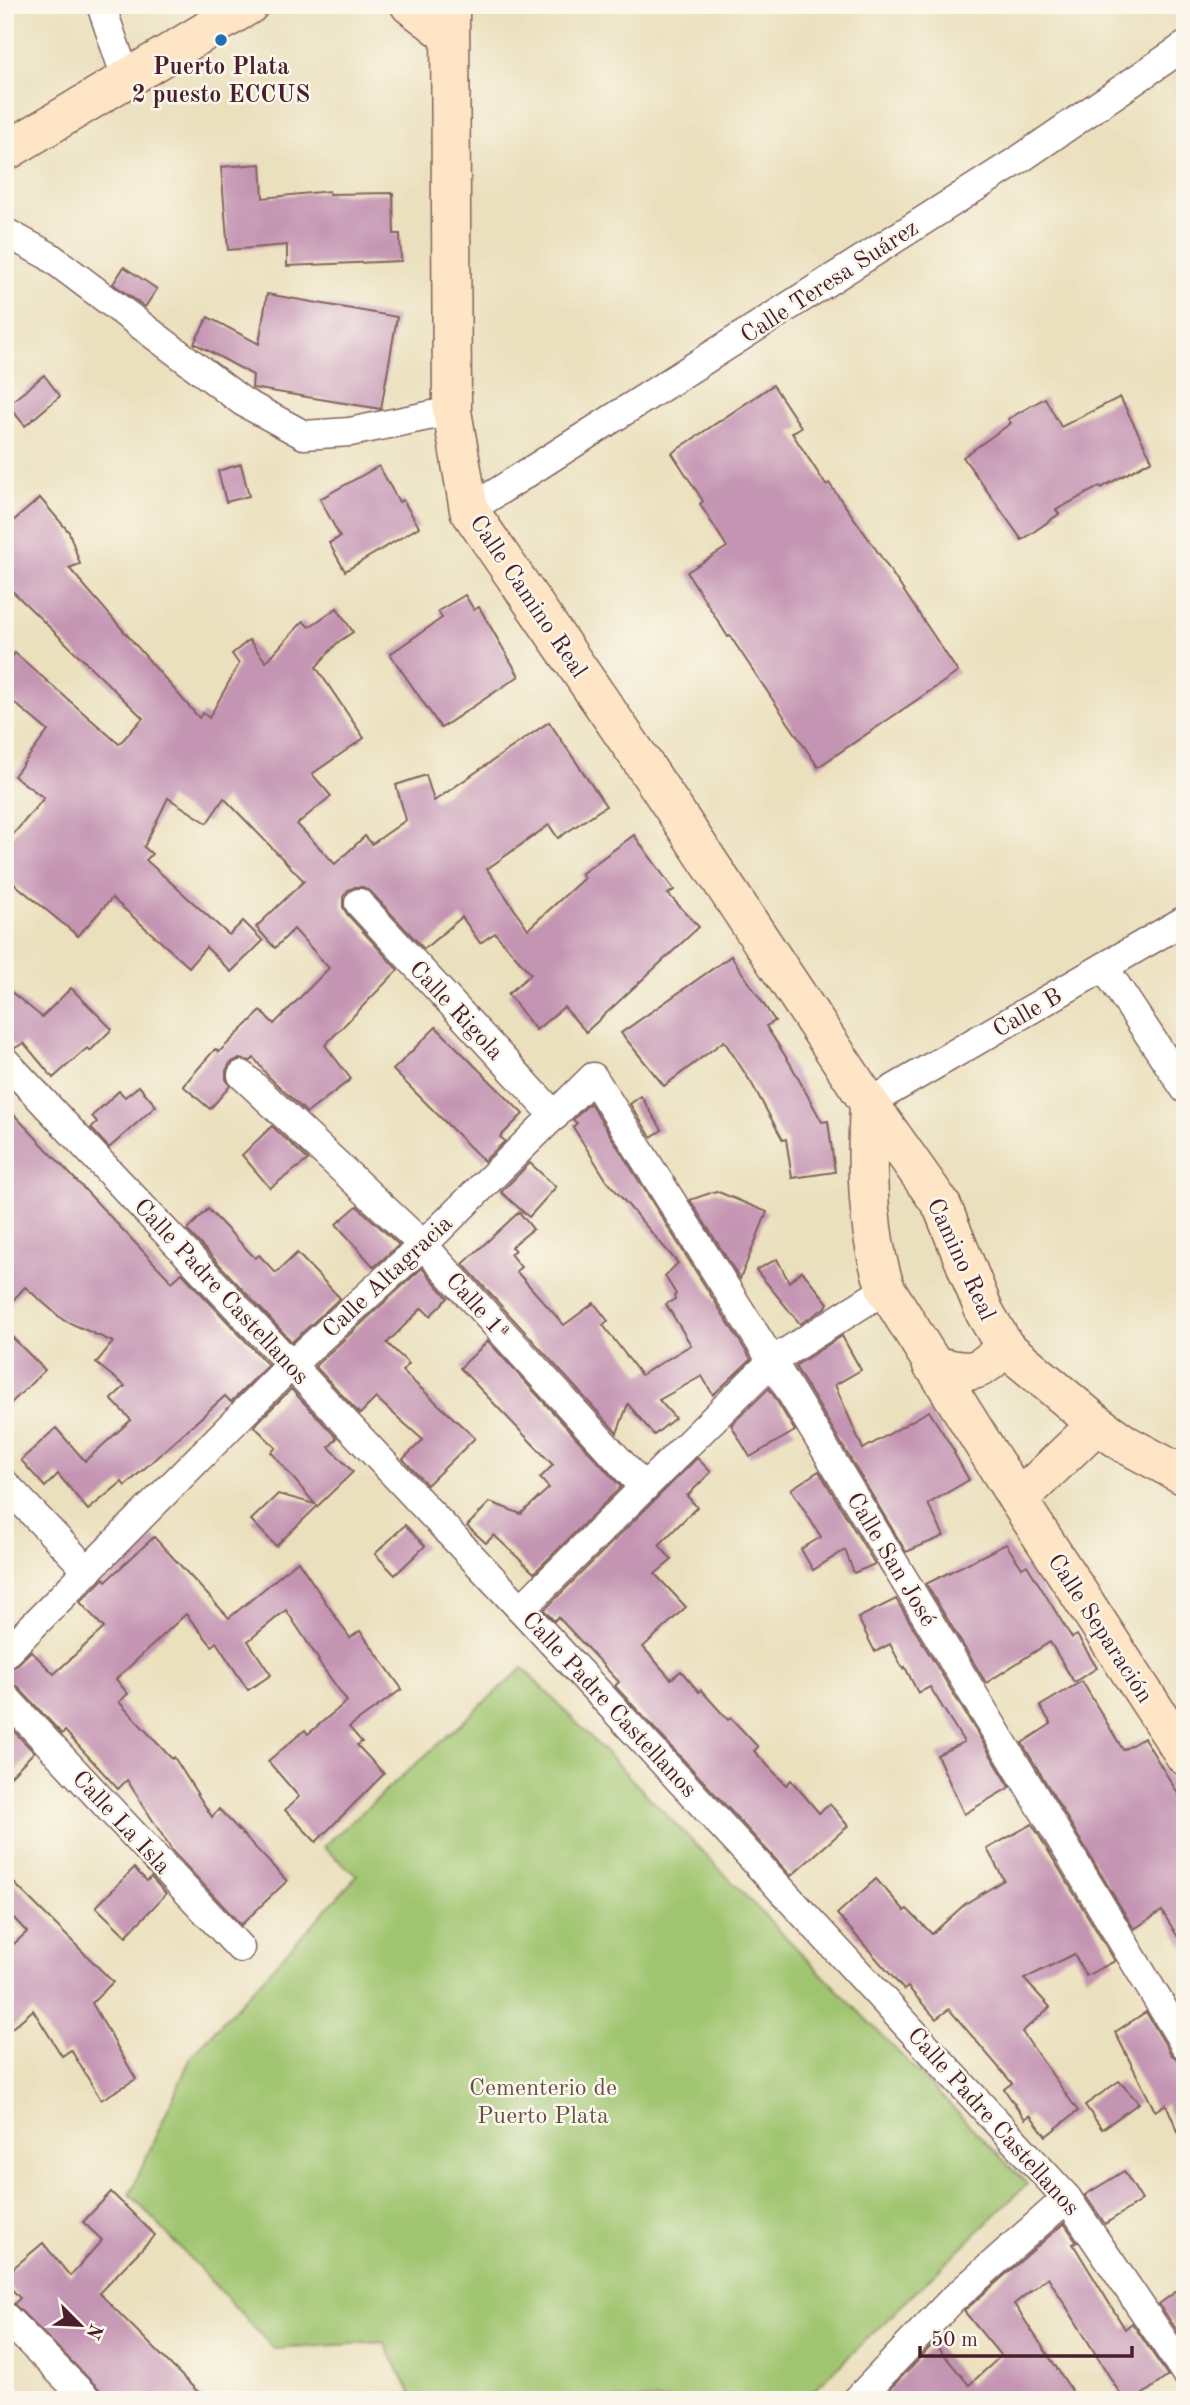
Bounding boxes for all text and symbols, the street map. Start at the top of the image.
marker: Puerto Plata 2 puesto ECCUS [213,32,229,48]
place label: Puerto Plata 2 puesto ECCUS [132,56,310,108]
street label: Calle Teresa Suárez [737,216,923,349]
street label: Calle Camino Real [464,512,590,683]
street label: Calle Rigola [404,957,507,1066]
street label: Calle B [989,985,1067,1043]
street label: Calle Padre Castellanos [129,1195,312,1390]
street label: Camino Real [921,1195,999,1325]
street label: Calle Altagracia [319,1212,458,1343]
street label: Calle 1ª [440,1269,513,1346]
street label: Calle San José [841,1489,940,1631]
street label: Calle Separación [1042,1550,1156,1708]
street label: Calle Padre Castellanos [517,1608,700,1803]
street label: Calle La Isla [67,1767,174,1880]
street label: Calle Padre Castellanos [902,2024,1083,2221]
park label: Cementerio de Puerto Plata [469,2077,617,2129]
north arrow [46,2290,116,2360]
scale bar [920,2314,1132,2358]
text: N [81,2320,105,2342]
text: 50 m [931,2330,978,2351]

